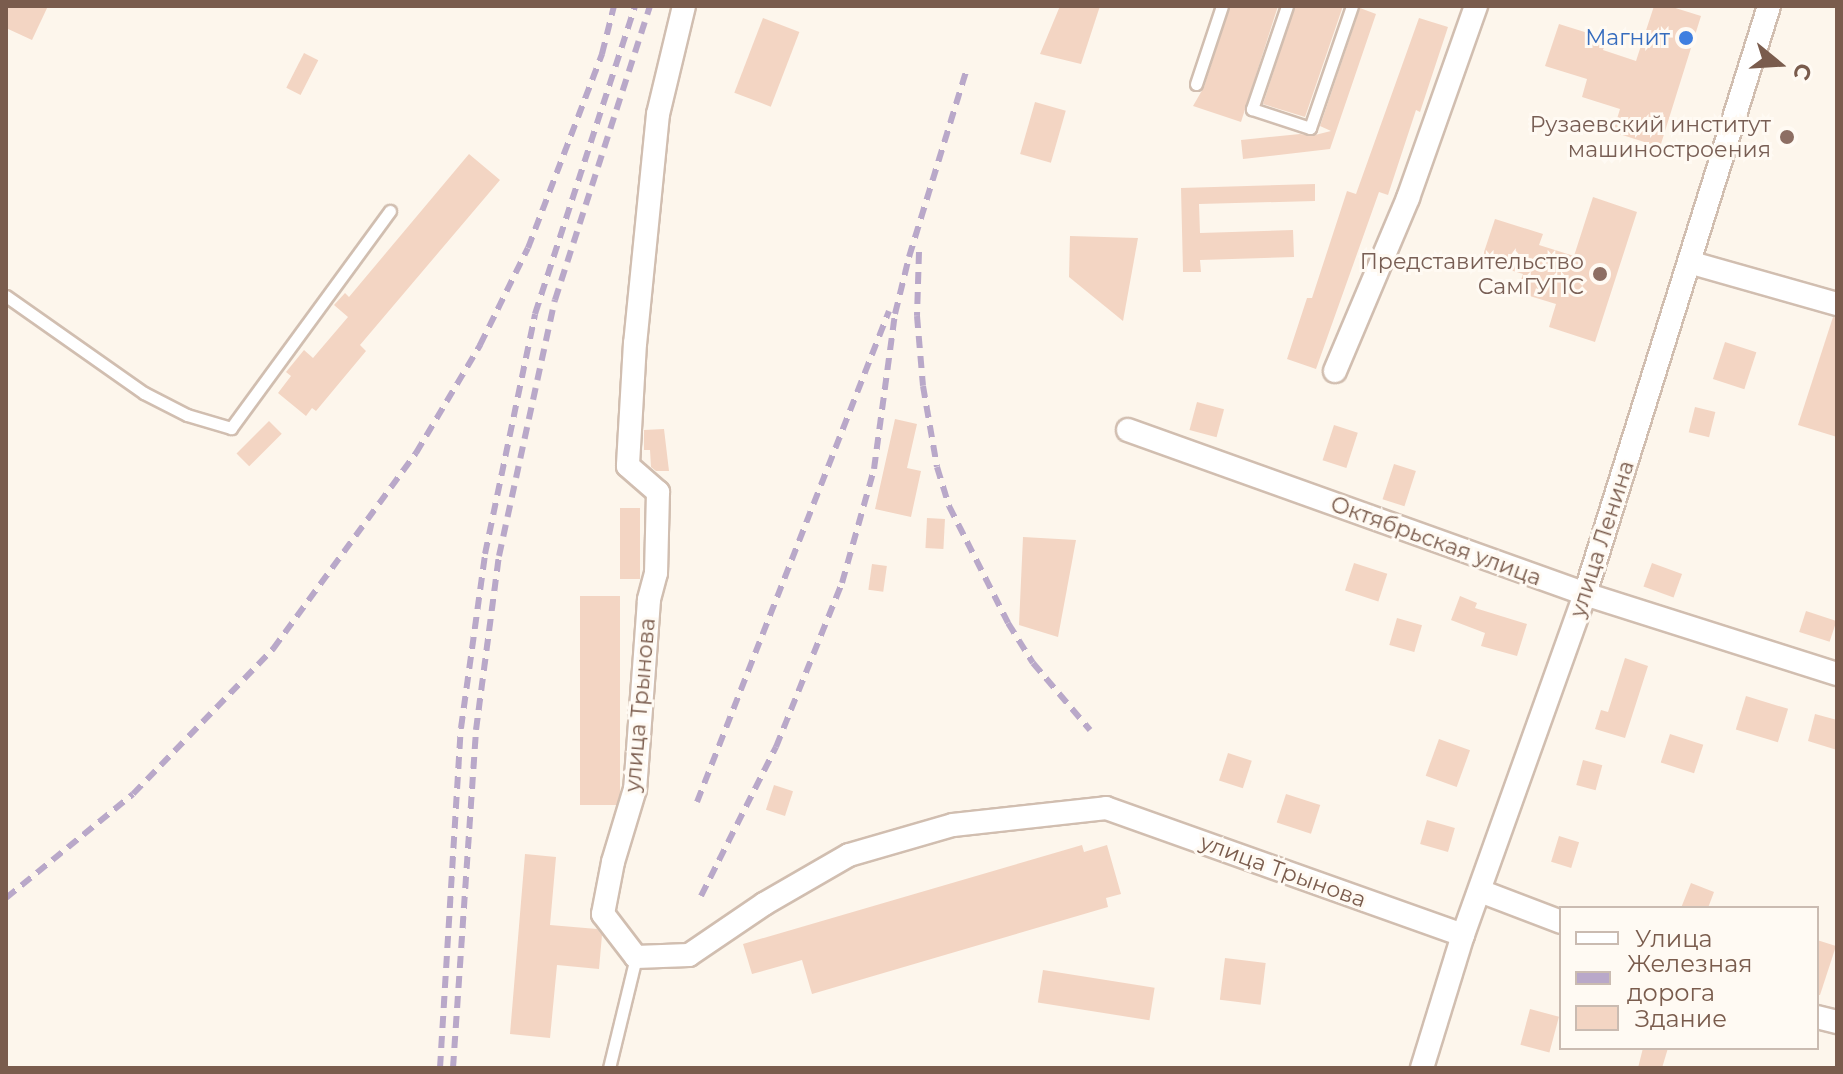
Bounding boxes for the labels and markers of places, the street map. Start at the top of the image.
place label: Магнит [1585,25,1670,51]
marker: Магнит [1677,29,1695,47]
place label: Рузаевский институт машиностроения [1530,111,1771,162]
marker: Рузаевский институт машиностроения [1778,128,1796,146]
place label: Представительство СамГУПС [1360,248,1584,300]
marker: Представительство СамГУПС [1591,265,1609,283]

